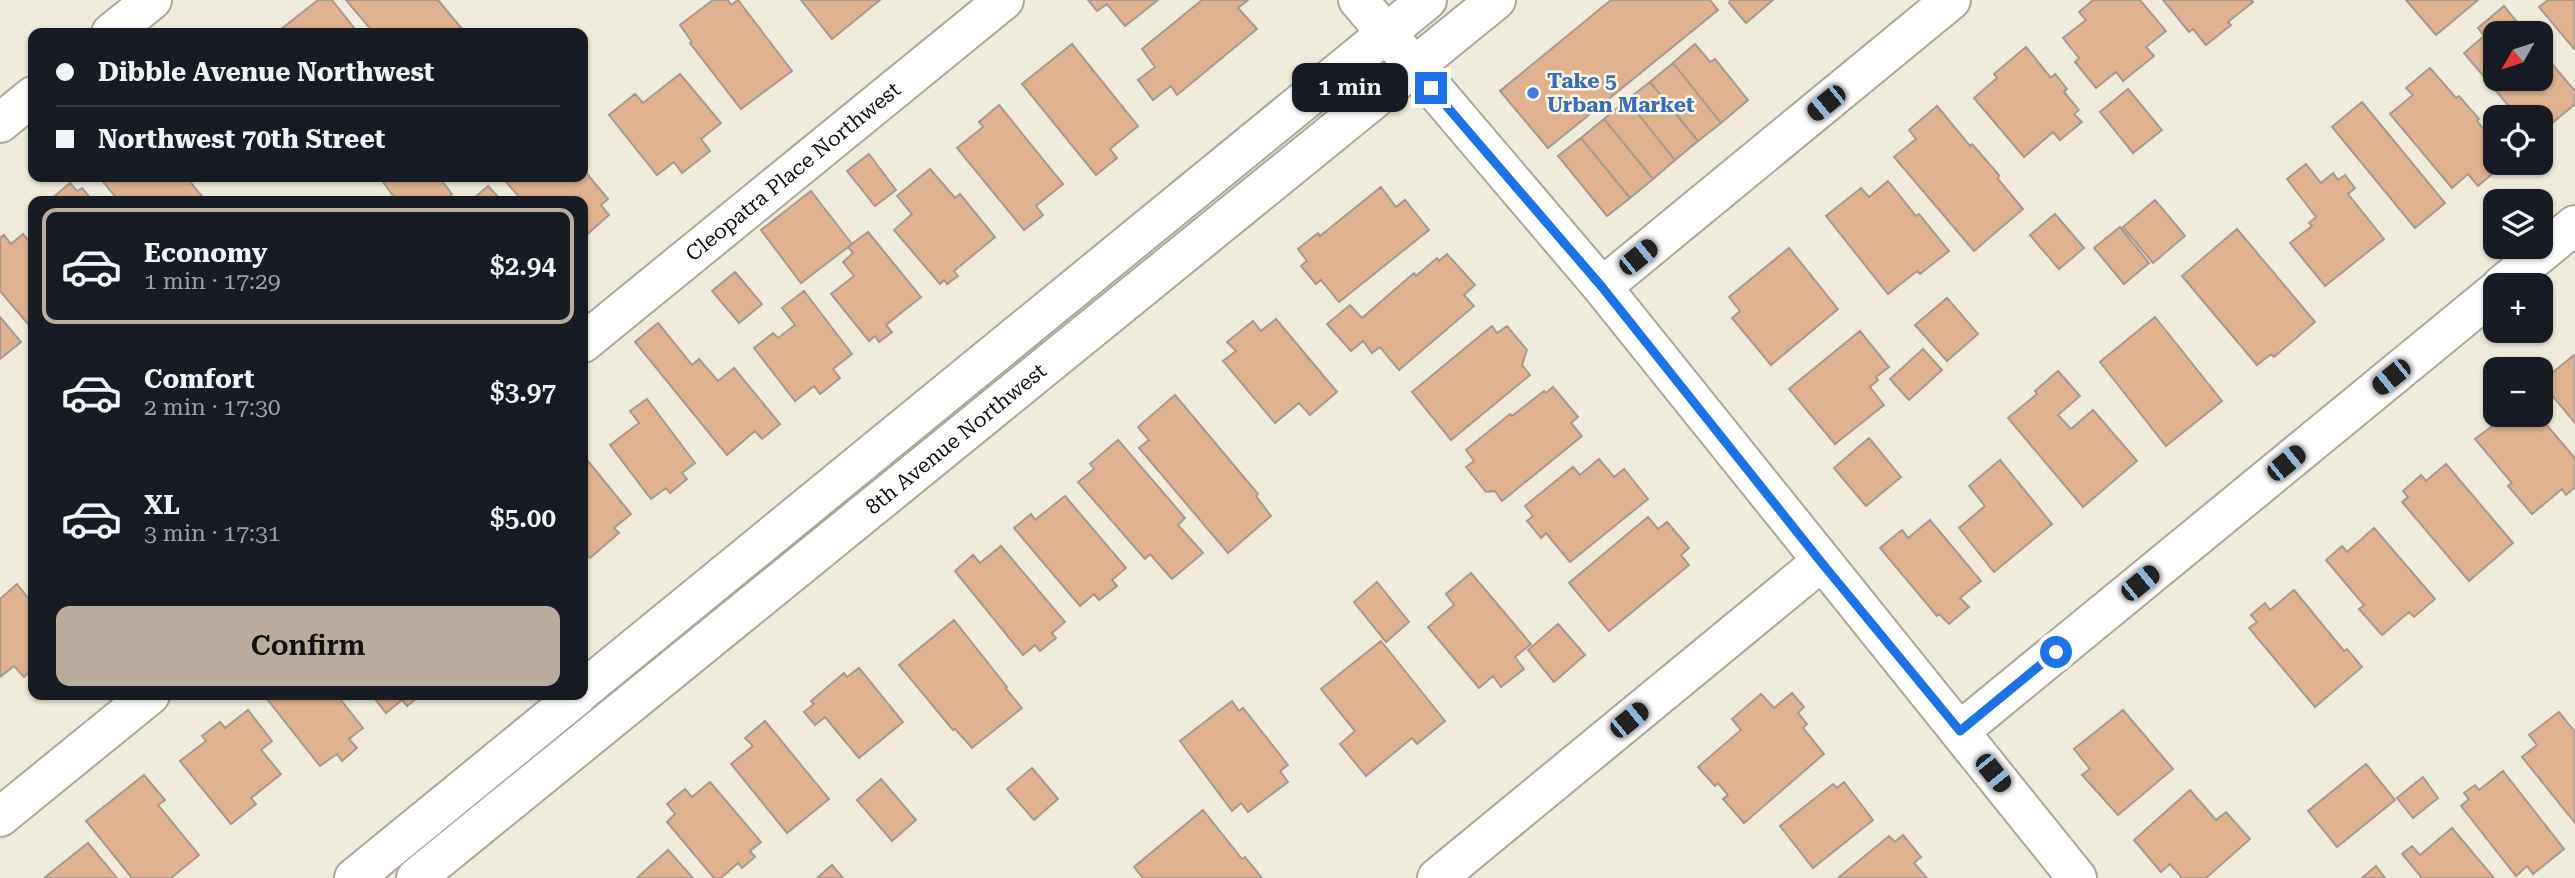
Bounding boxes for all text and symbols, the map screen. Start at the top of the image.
north arrow [2483,21,2553,91]
map controls [2483,21,2553,427]
text: Dibble Avenue Northwest [98,57,434,87]
callout: 1 min [1291,64,1406,112]
place label: Take 5 Urban Market [1547,69,1695,117]
route end [1415,72,1447,104]
text: 1 min [1318,74,1382,101]
street label: Cleopatra Place Northwest [681,77,905,266]
car [1804,82,1849,124]
marker: Take 5 Urban Market [1525,85,1541,101]
button: locate [2483,105,2553,175]
text: Northwest 70th Street [98,124,385,154]
button: layers [2483,189,2553,259]
icon: car [60,235,123,298]
car [1616,236,1661,278]
text: Economy [144,238,267,268]
text: $2.94 [490,251,556,281]
text: 1 min · 17:29 [144,268,281,295]
button: + [2483,273,2553,343]
car [2369,356,2414,398]
button: − [2483,357,2553,427]
street label: 8th Avenue Northwest [861,359,1051,519]
icon: car [60,361,123,424]
text: Comfort [144,364,254,394]
text: $3.97 [490,377,556,407]
text: 2 min · 17:30 [144,394,281,421]
car [2264,442,2309,484]
icon: car [60,487,123,550]
text: XL [144,490,180,520]
text: $5.00 [490,503,556,533]
text: 3 min · 17:31 [144,520,281,547]
car [2118,562,2163,604]
button: Confirm [56,606,560,686]
route start [2040,636,2072,668]
car [1607,699,1652,741]
car [1972,750,2015,796]

